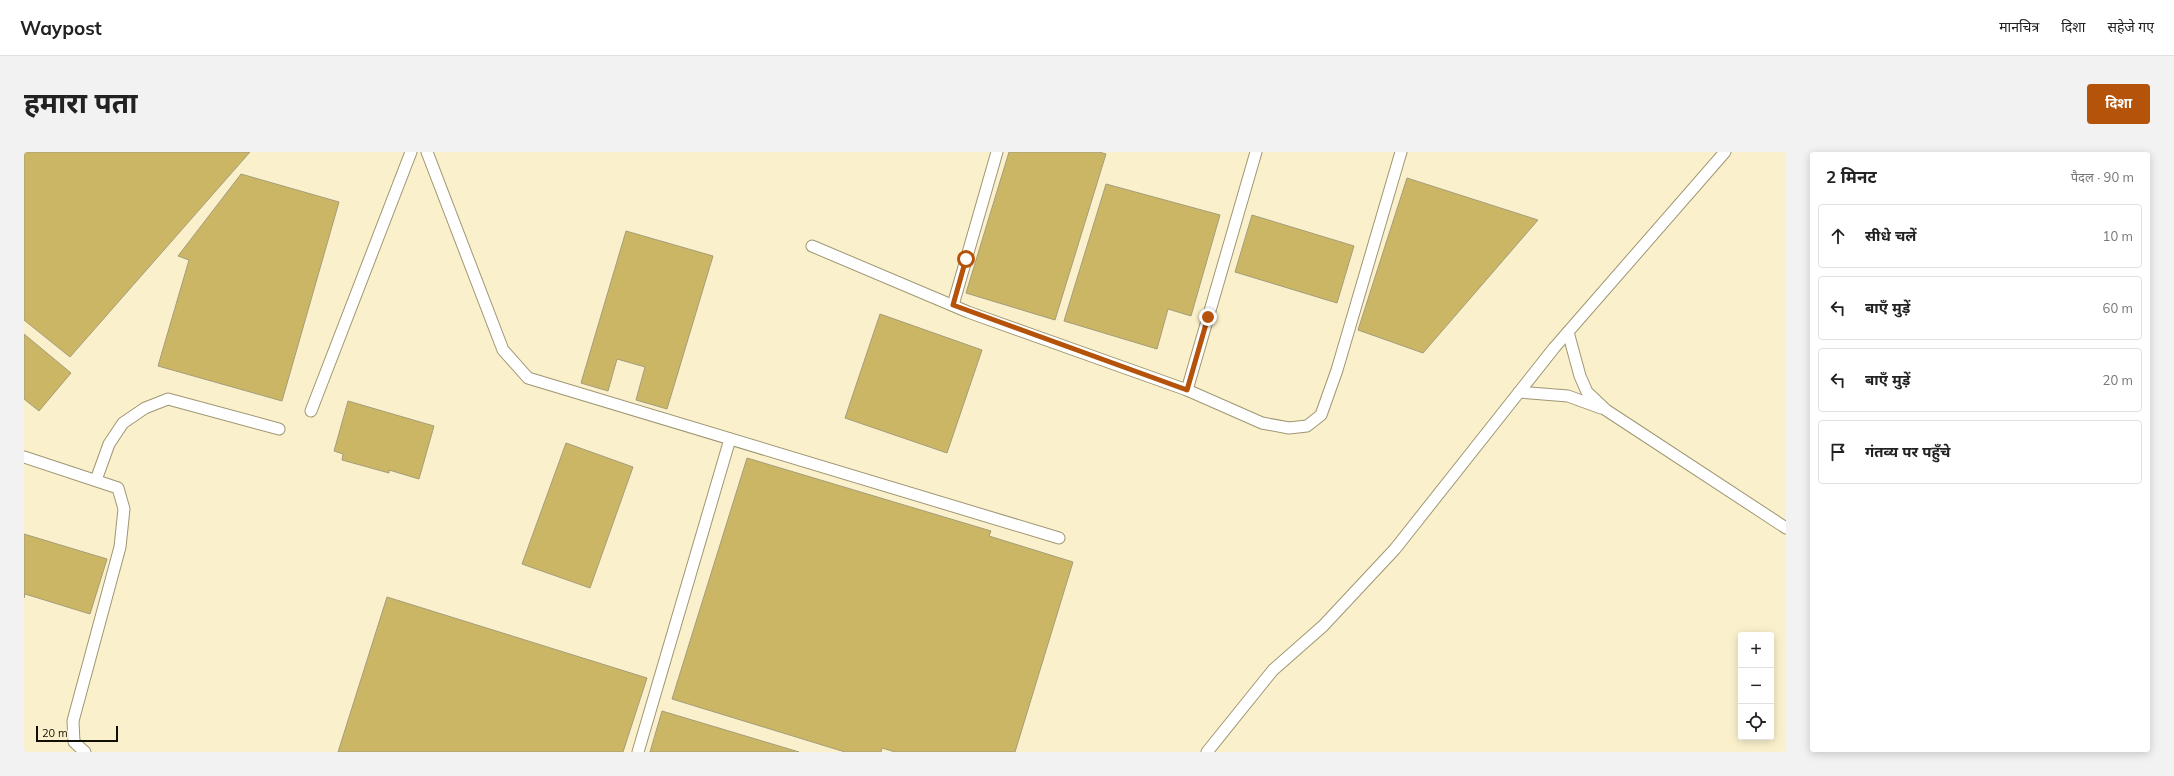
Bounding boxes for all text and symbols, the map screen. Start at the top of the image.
text: Waypost [20,16,102,40]
text: मानचित्र [1999,18,2039,36]
text: दिशा [2061,18,2085,36]
text: सहेजे गए [2107,18,2154,36]
button: दिशा [2087,84,2150,124]
text: हमारा पता [24,85,137,120]
text: 2 मिनट [1826,166,1877,187]
text: पैदल · 90 m [2071,169,2134,185]
icon: ahead [1827,225,1849,247]
text: सीधे चलें [1865,226,1916,245]
text: 10 m [2103,228,2133,244]
route start [957,250,975,268]
icon: left [1827,297,1849,319]
text: बाएँ मुड़ें [1865,298,1910,317]
text: 60 m [2103,300,2133,316]
route end [1199,308,1217,326]
icon: left [1827,369,1849,391]
text: बाएँ मुड़ें [1865,370,1910,389]
text: 20 m [2103,372,2133,388]
icon: arrive [1827,441,1849,463]
text: गंतव्य पर पहुँचे [1865,442,1950,461]
map controls [1738,632,1774,740]
button: + [1738,632,1774,668]
button: − [1738,668,1774,704]
button: locate [1738,704,1774,740]
scale bar [36,724,118,743]
text: 20 m [42,726,68,740]

